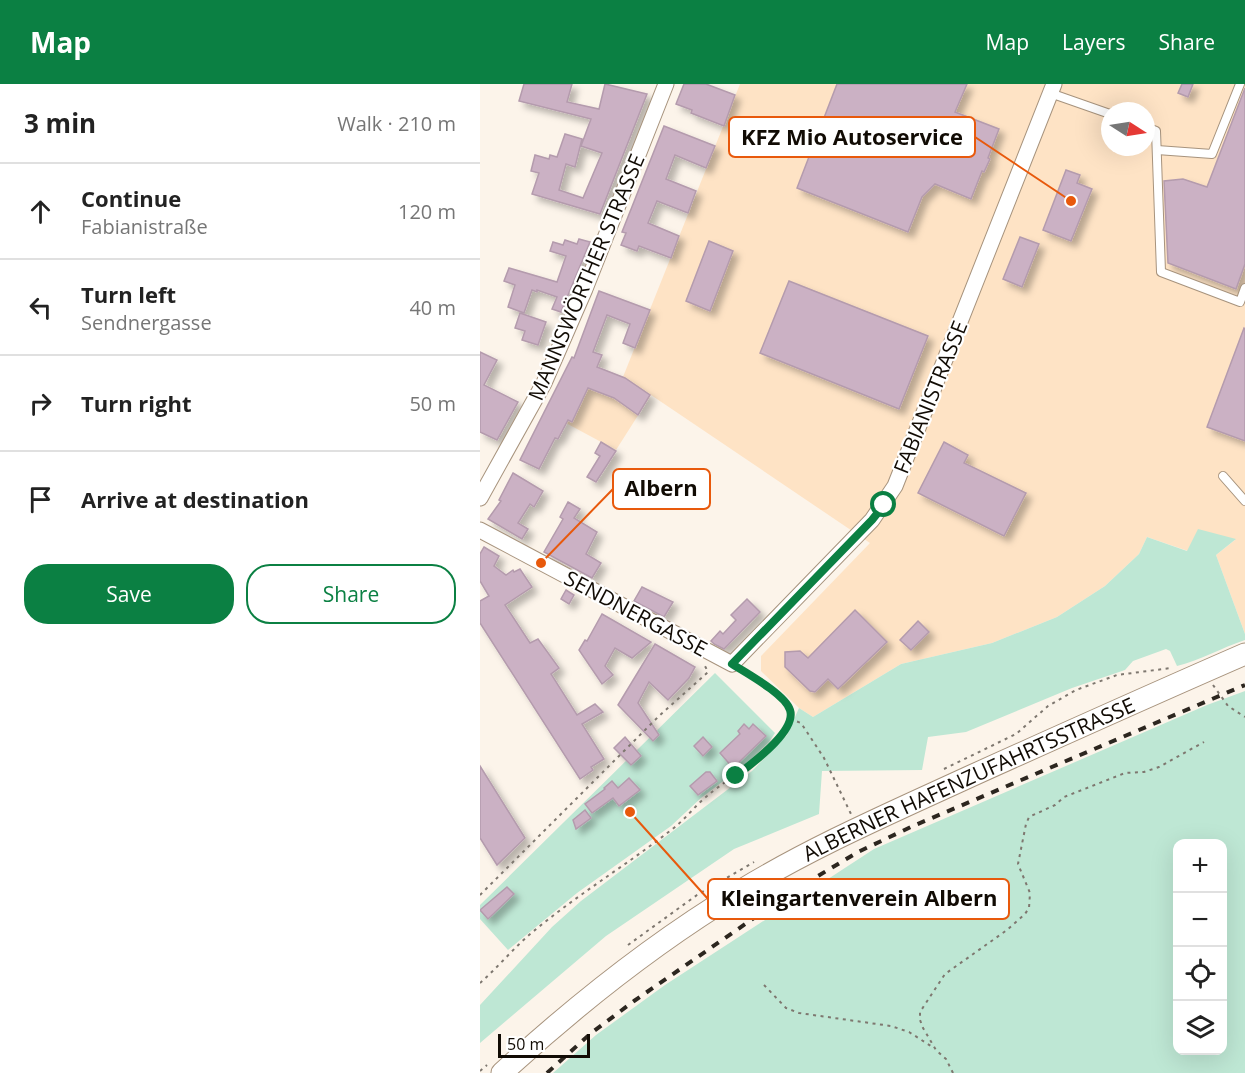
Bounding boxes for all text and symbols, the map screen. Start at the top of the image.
text: Map [30,23,91,61]
text: Map [986,28,1029,56]
text: Layers [1062,28,1126,56]
text: Share [1159,28,1215,56]
north arrow [1101,102,1155,156]
text: 3 min [24,105,96,141]
text: Walk · 210 m [337,110,456,137]
callout: KFZ Mio Autoservice [729,117,975,157]
text: KFZ Mio Autoservice [741,121,963,151]
street label: MANNSWÖRTHER STRASSE [521,149,651,405]
text: Continue [81,183,181,213]
icon: ahead [24,195,57,228]
text: 120 m [398,198,456,225]
text: Fabianistraße [81,213,208,240]
text: Turn left [81,279,176,309]
icon: left [24,291,57,324]
text: 40 m [409,294,456,321]
text: Sendnergasse [81,309,212,336]
street label: FABIANISTRASSE [887,316,973,478]
icon: right [24,387,57,420]
text: Turn right [81,388,192,418]
text: 50 m [409,390,456,417]
callout: Albern [613,469,710,509]
text: Albern [624,472,698,502]
icon: arrive [24,483,57,516]
text: Arrive at destination [81,484,309,514]
route start [870,491,896,517]
button: Save [24,564,234,624]
button: Share [246,564,456,624]
street label: SENDNERGASSE [560,564,712,662]
street label: ALBERNER HAFENZUFAHRTSSTRASSE [798,690,1139,867]
route end [722,762,748,788]
map controls [1173,839,1227,1055]
button: + [1173,839,1227,893]
callout: Kleingartenverein Albern [708,879,1009,919]
text: Kleingartenverein Albern [721,882,997,912]
button: − [1173,893,1227,947]
button: locate [1173,947,1227,1001]
button: layers [1173,1001,1227,1055]
scale bar [498,1031,590,1058]
text: 50 m [507,1033,544,1055]

